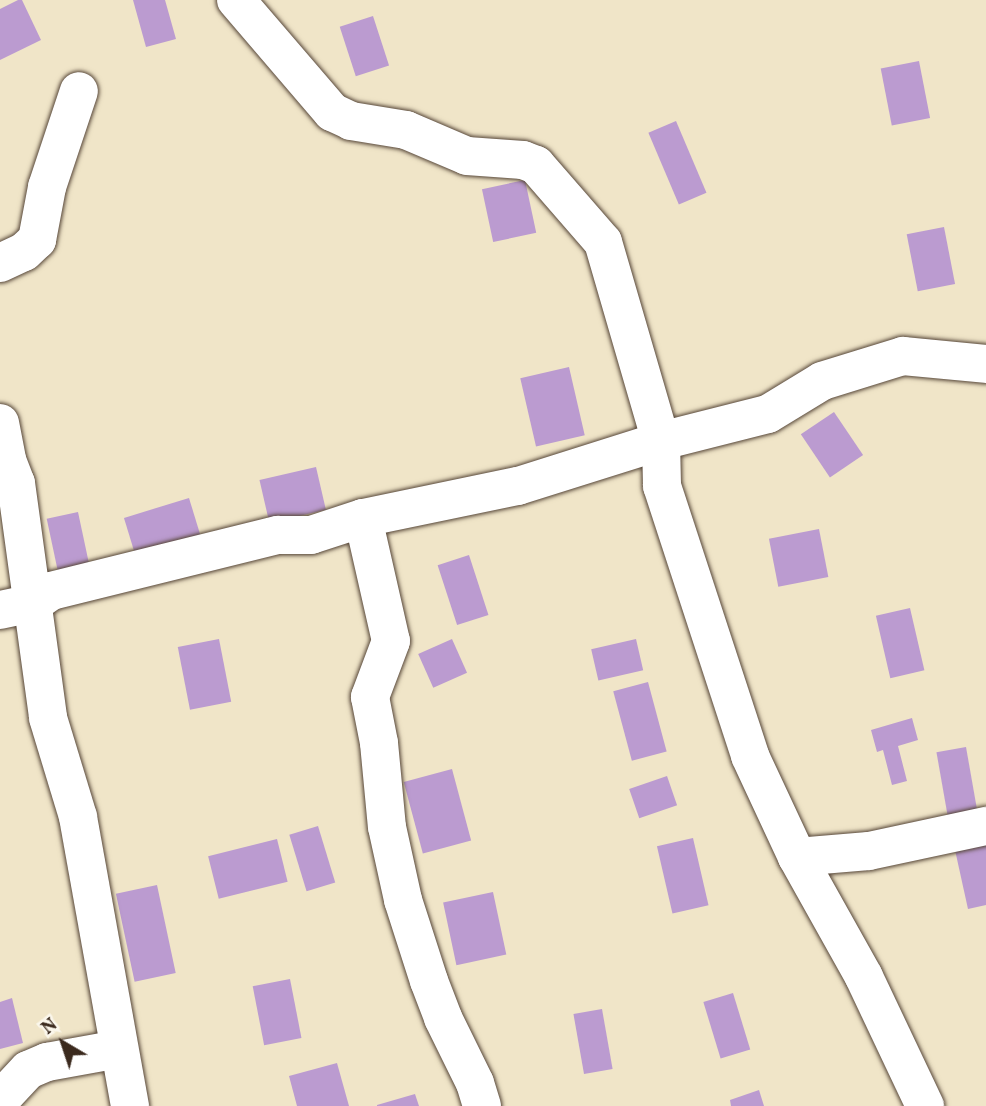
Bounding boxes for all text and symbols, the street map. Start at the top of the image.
north arrow [28,1008,98,1078]
text: N [36,1012,63,1041]

